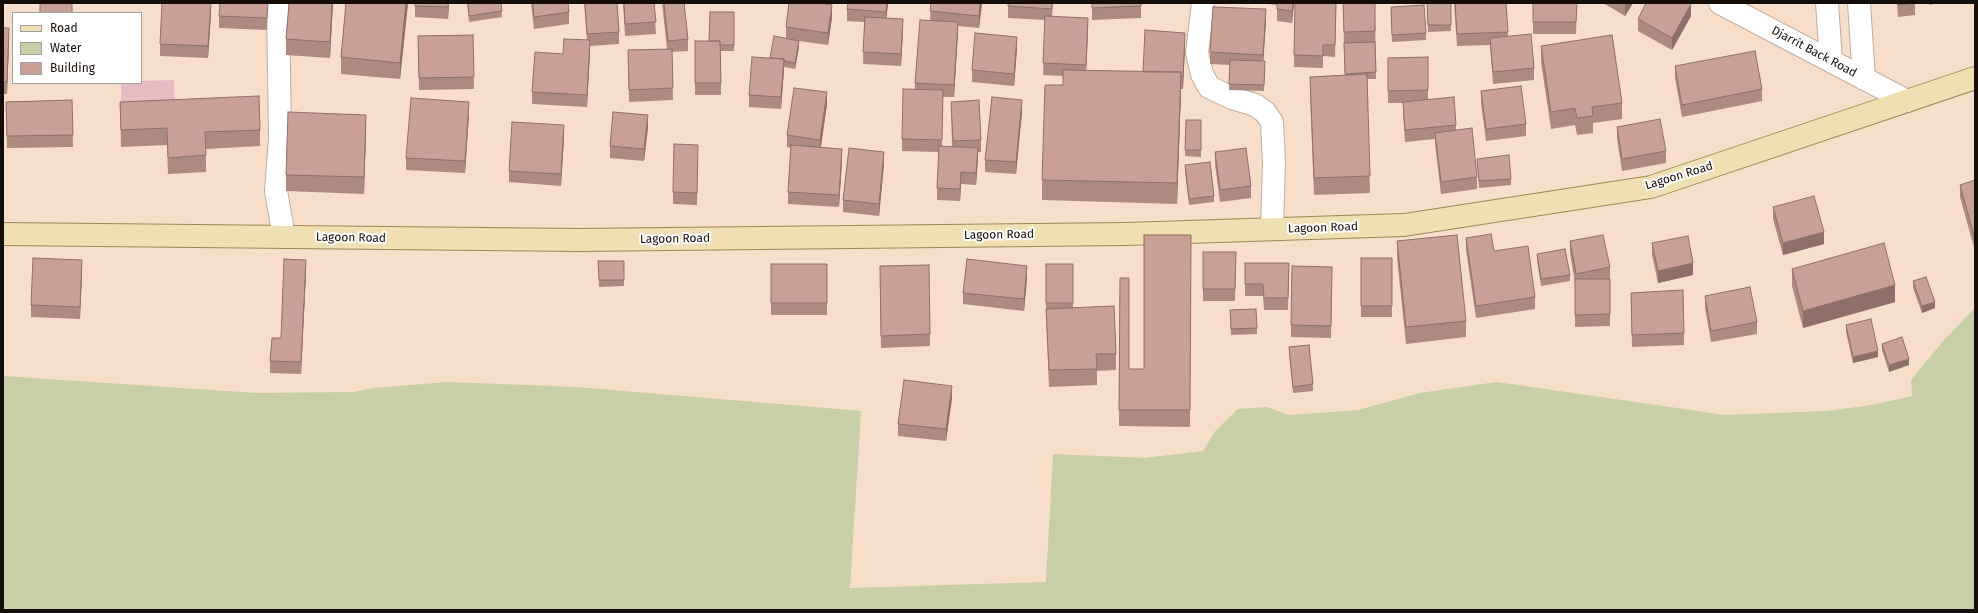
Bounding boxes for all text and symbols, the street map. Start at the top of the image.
legend [12,12,142,84]
text: Road [50,21,78,35]
street label: Djarrit Back Road [1769,23,1859,81]
text: Water [50,41,81,55]
text: Building [50,61,95,75]
street label: Lagoon Road [1643,159,1715,193]
street label: Lagoon Road [1288,220,1358,236]
street label: Lagoon Road [964,227,1034,243]
street label: Lagoon Road [316,230,386,246]
street label: Lagoon Road [640,231,710,247]

